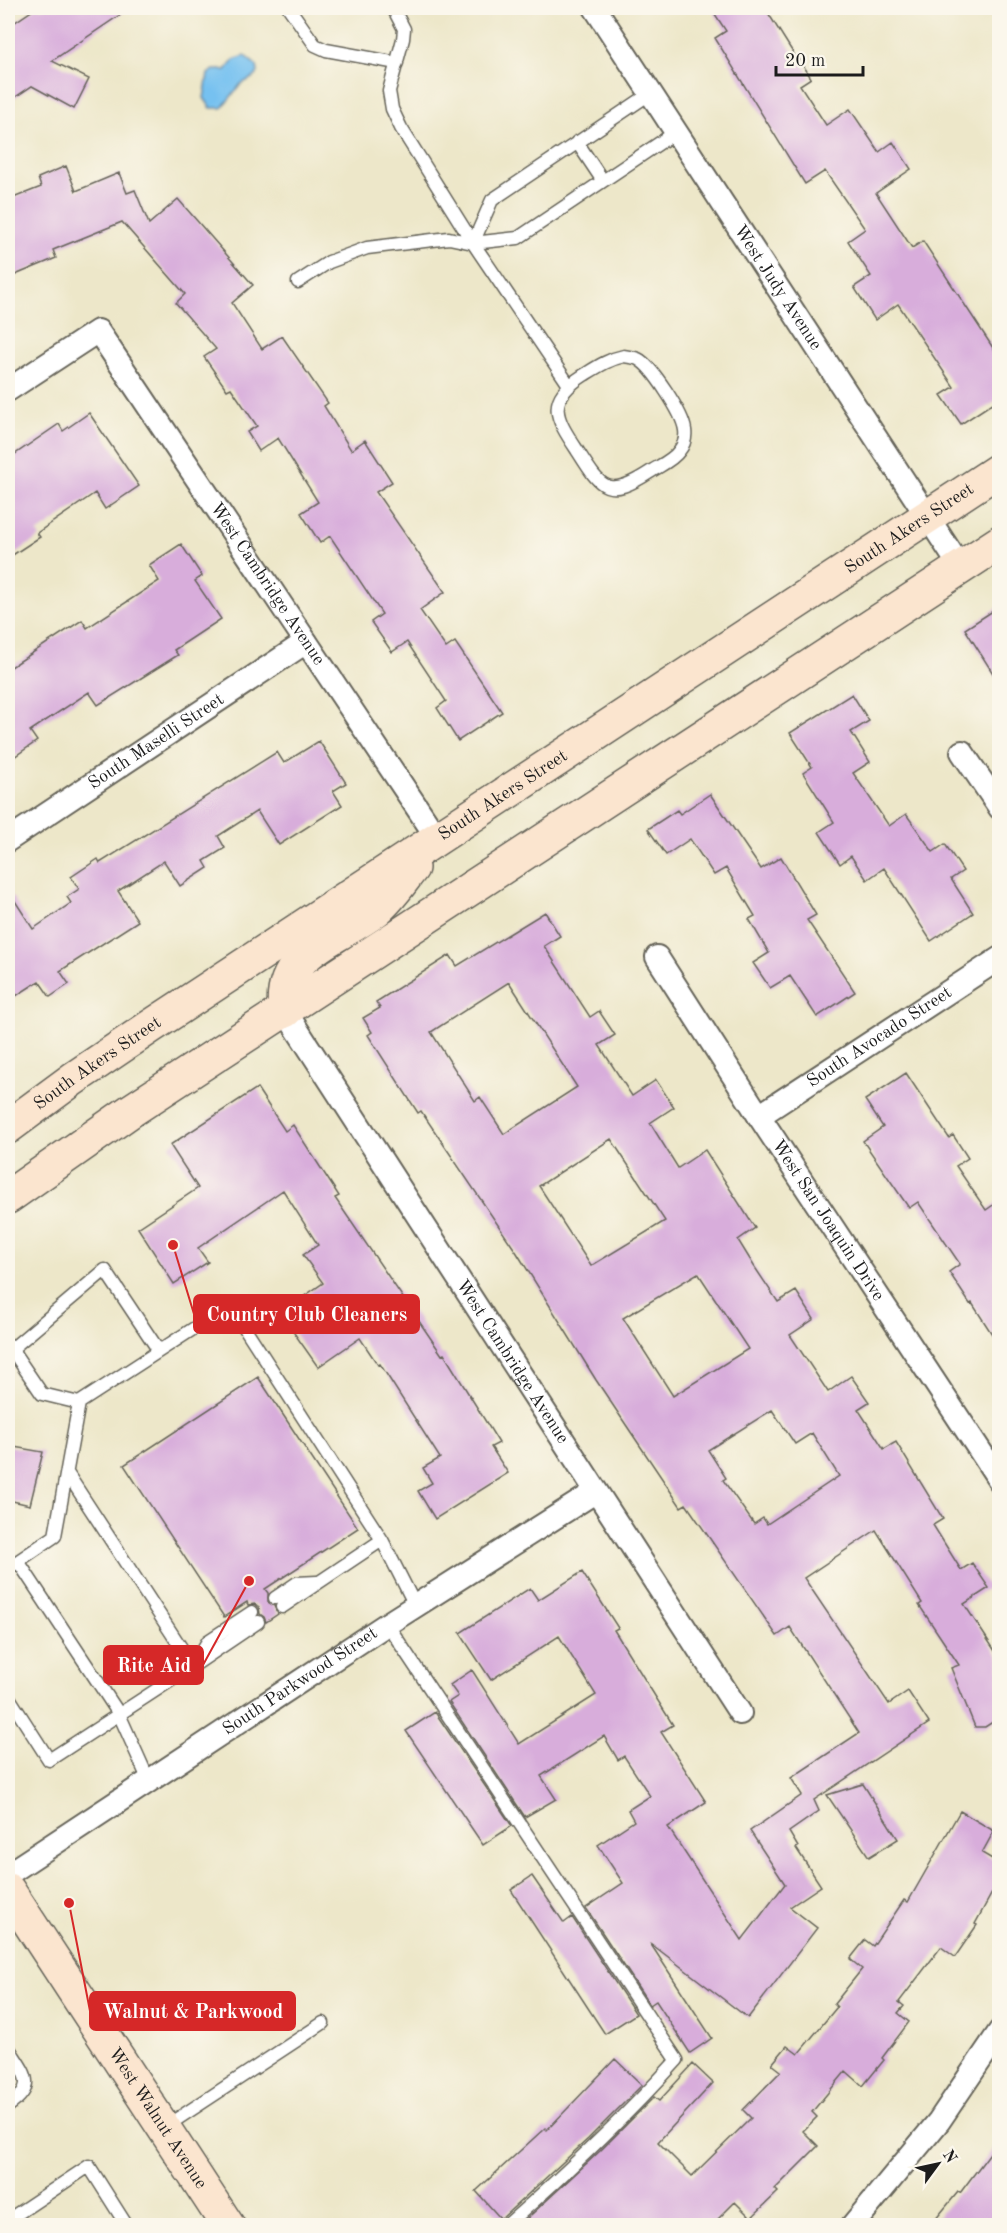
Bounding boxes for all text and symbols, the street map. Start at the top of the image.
scale bar [776,39,863,77]
text: 20 m [785,52,825,70]
street label: West Judy Avenue [730,222,825,353]
street label: South Akers Street [842,480,977,577]
street label: West Cambridge Avenue [207,499,328,668]
street label: South Maselli Street [85,690,227,793]
street label: South Akers Street [435,746,571,844]
street label: South Avocado Street [804,983,955,1091]
street label: South Akers Street [31,1013,165,1114]
street label: West San Joaquin Drive [768,1137,888,1304]
street label: West Cambridge Avenue [453,1277,572,1447]
callout: Country Club Cleaners [194,1295,419,1333]
text: Country Club Cleaners [207,1306,407,1326]
street label: South Parkwood Street [220,1624,381,1739]
callout: Rite Aid [104,1646,203,1684]
text: Rite Aid [117,1657,192,1677]
callout: Walnut & Parkwood [90,1992,295,2030]
text: Walnut & Parkwood [103,2003,284,2023]
street label: West Walnut Avenue [105,2045,210,2192]
north arrow [908,2134,968,2194]
text: N [939,2147,959,2167]

